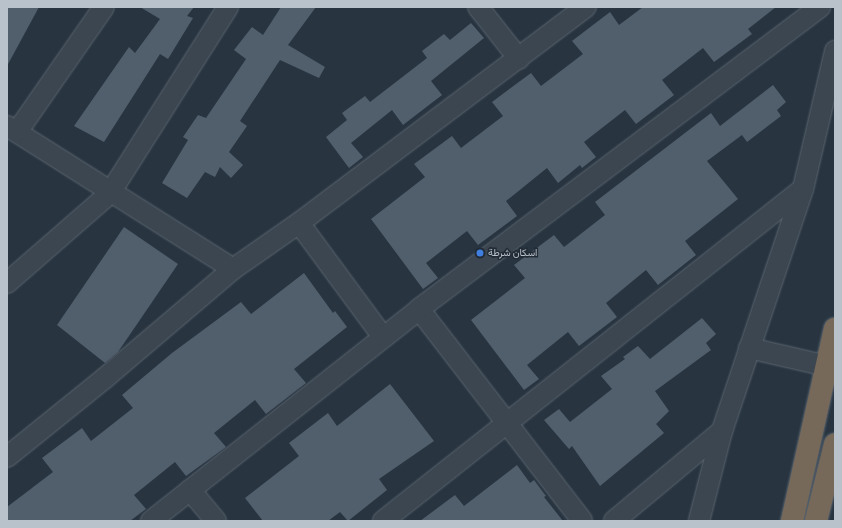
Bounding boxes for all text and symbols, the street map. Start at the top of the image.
place label: اسكان شرطة [488,247,537,259]
marker: اسكان شرطة [475,248,485,258]

